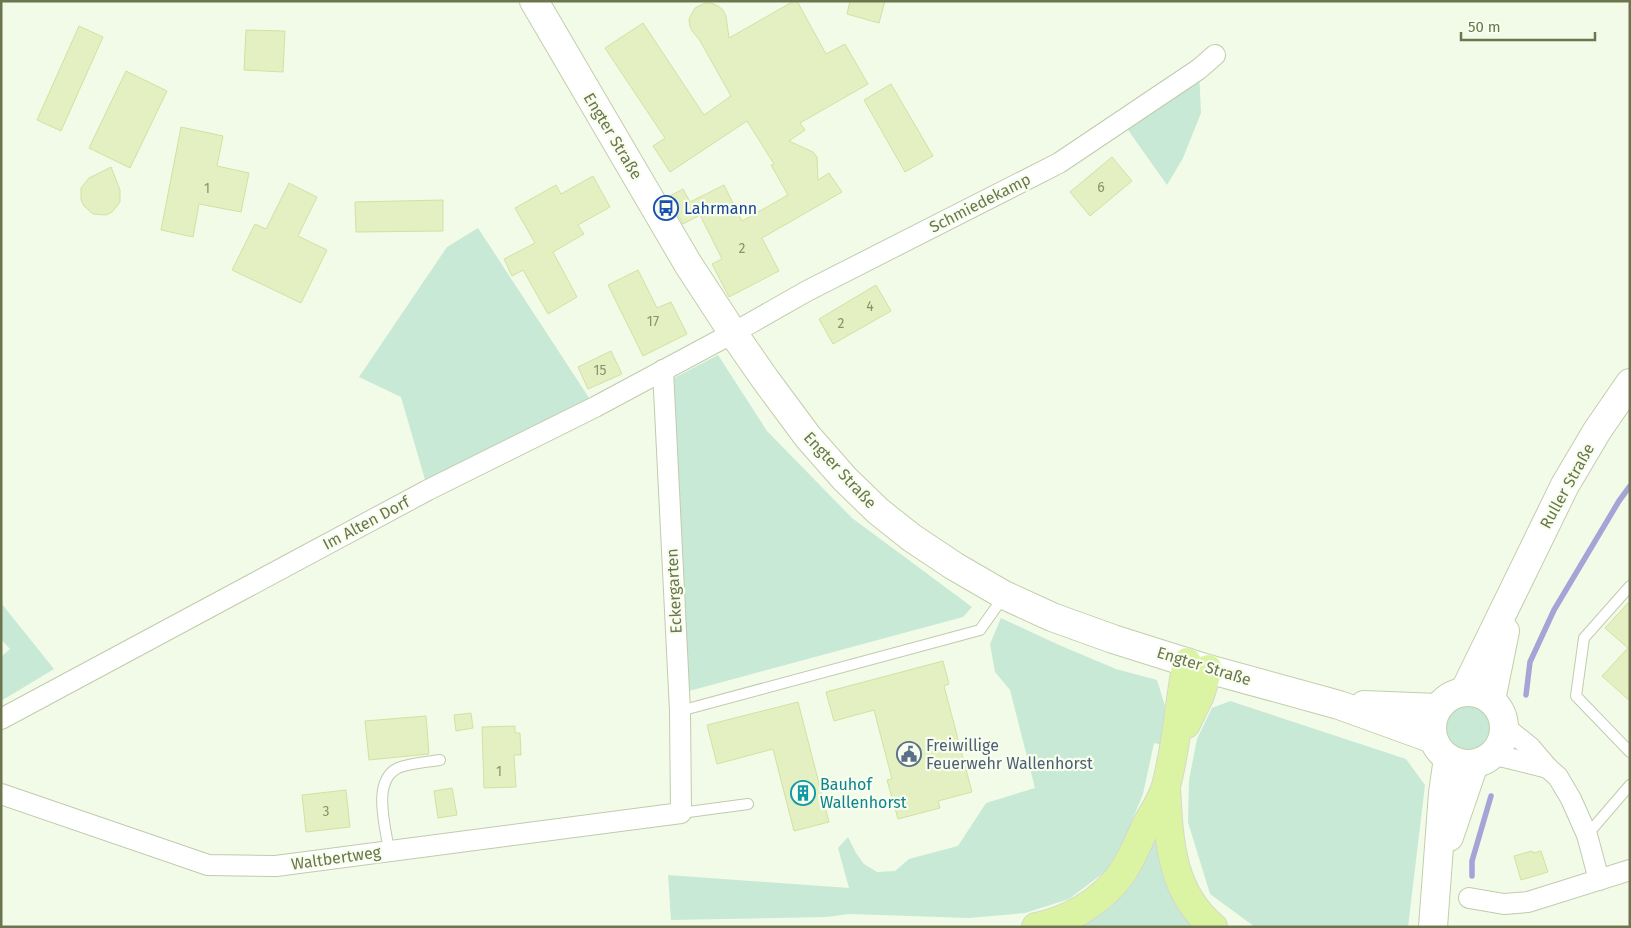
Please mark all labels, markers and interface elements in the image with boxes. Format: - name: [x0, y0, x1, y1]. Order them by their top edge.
- scale bar: [1461, 10, 1595, 42]
- text: 50 m: [1468, 18, 1501, 36]
- street label: Engter Straße: [580, 89, 646, 183]
- street label: Schmiedekamp: [926, 169, 1034, 237]
- house number: 6: [1097, 179, 1105, 196]
- house number: 1: [204, 180, 210, 197]
- bus stop icon: Lahrmann: [653, 195, 679, 221]
- place label: Lahrmann: [684, 199, 757, 218]
- house number: 2: [739, 240, 746, 257]
- house number: 4: [866, 298, 874, 315]
- house number: 17: [647, 313, 659, 330]
- house number: 2: [838, 315, 845, 332]
- house number: 15: [593, 362, 607, 379]
- street label: Engter Straße: [800, 428, 880, 512]
- street label: Ruller Straße: [1536, 440, 1598, 532]
- street label: Im Alten Dorf: [319, 491, 414, 554]
- street label: Eckergarten: [662, 548, 686, 634]
- street label: Engter Straße: [1154, 643, 1254, 689]
- place label: Freiwillige Feuerwehr Wallenhorst: [926, 736, 1093, 773]
- public building icon: Freiwillige Feuerwehr Wallenhorst: [896, 741, 922, 767]
- house number: 1: [496, 763, 502, 780]
- place label: Bauhof Wallenhorst: [820, 775, 907, 812]
- building icon: Bauhof Wallenhorst: [790, 780, 816, 806]
- house number: 3: [323, 803, 330, 820]
- street label: Waltbertweg: [290, 842, 383, 874]

